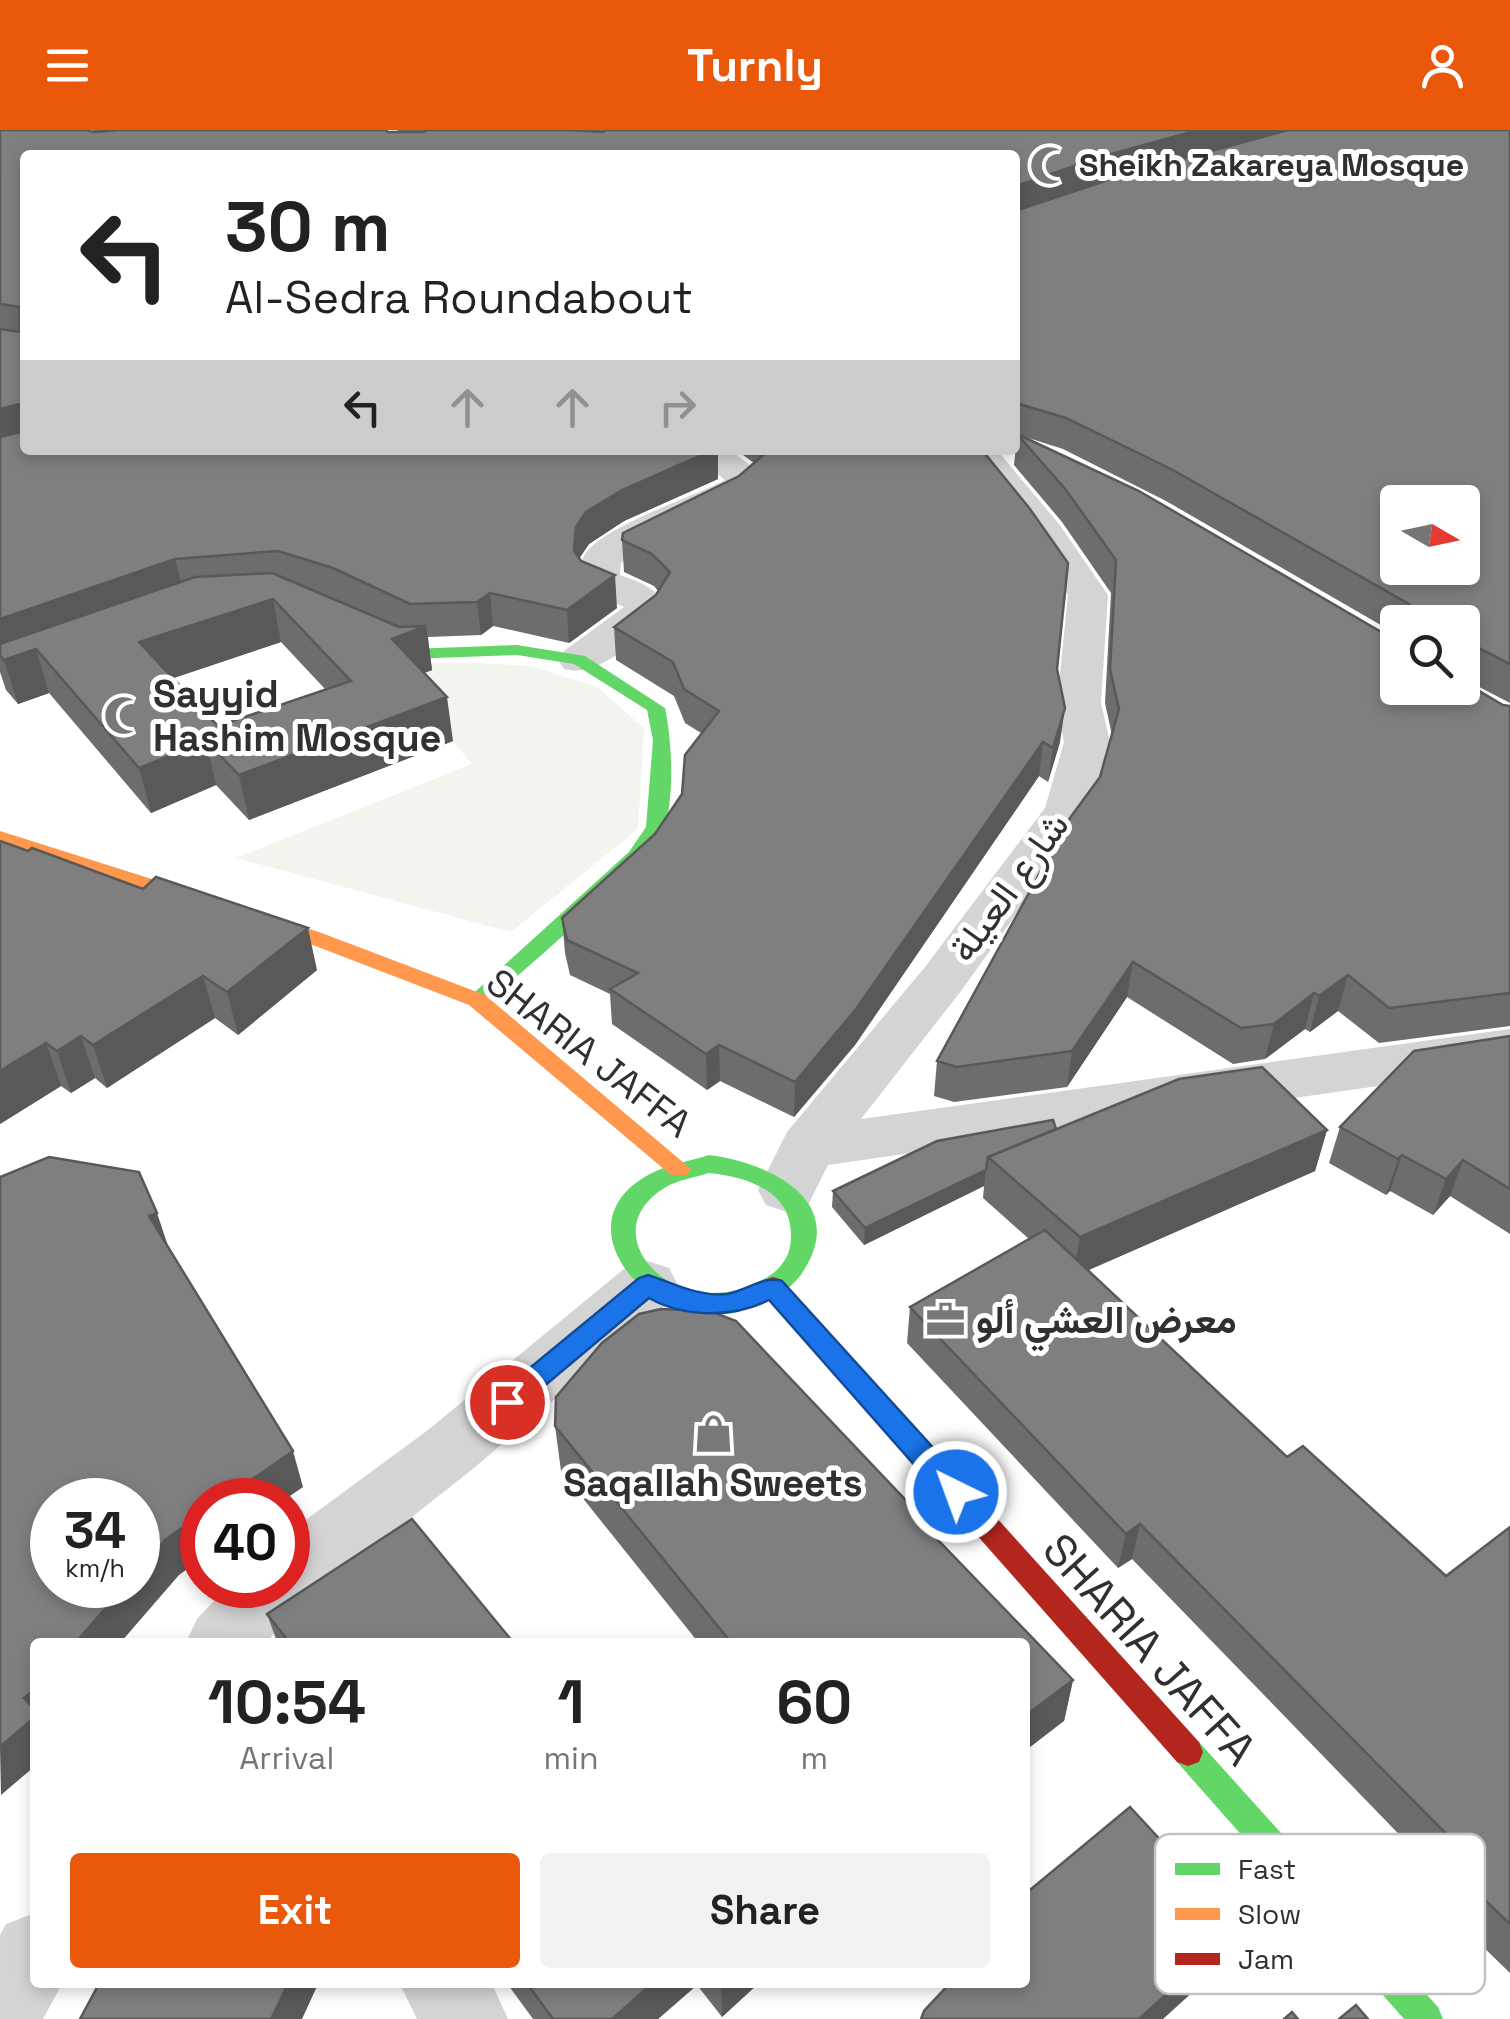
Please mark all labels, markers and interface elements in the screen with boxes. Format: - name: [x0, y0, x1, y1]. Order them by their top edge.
- text: Turnly: [687, 37, 823, 94]
- icon: menu: [40, 38, 95, 93]
- icon: person: [1415, 38, 1470, 93]
- mosque icon: Sheikh Zakareya Mosque: [1028, 144, 1070, 186]
- place label: Sheikh Zakareya Mosque: [1079, 145, 1464, 185]
- text: 30 m: [225, 182, 390, 271]
- icon: left: [60, 190, 190, 320]
- text: Al-Sedra Roundabout: [225, 269, 693, 326]
- icon: left: [335, 380, 390, 435]
- icon: ahead: [440, 380, 495, 435]
- icon: ahead: [545, 380, 600, 435]
- icon: right: [650, 380, 705, 435]
- north arrow: [1380, 485, 1480, 585]
- map controls: [1380, 485, 1480, 705]
- button: search: [1380, 605, 1480, 705]
- place label: Sayyid Hashim Mosque: [153, 670, 442, 762]
- mosque icon: Sayyid Hashim Mosque: [102, 695, 144, 737]
- street label: شارع العيلة: [939, 803, 1081, 972]
- street label: SHARIA JAFFA: [477, 958, 701, 1148]
- place label: معرض العشي ألو: [976, 1296, 1237, 1352]
- office icon: معرض العشي ألو: [925, 1299, 967, 1341]
- pin: [465, 1360, 550, 1445]
- icon: arrive: [480, 1375, 535, 1430]
- shop icon: Saqallah Sweets: [692, 1413, 734, 1455]
- position arrow: [904, 1440, 1008, 1544]
- place label: Saqallah Sweets: [563, 1459, 863, 1507]
- speed limit sign: 40: [180, 1478, 310, 1608]
- text: 34: [64, 1499, 126, 1563]
- street label: SHARIA JAFFA: [1030, 1521, 1269, 1777]
- text: km/h: [65, 1552, 125, 1584]
- text: 10:54: [208, 1664, 366, 1741]
- text: 1: [557, 1664, 585, 1741]
- text: 60: [776, 1664, 852, 1741]
- text: Arrival: [239, 1738, 334, 1778]
- text: min: [544, 1738, 599, 1778]
- text: m: [801, 1738, 828, 1778]
- legend: [1155, 1834, 1485, 1994]
- text: Fast: [1238, 1851, 1296, 1887]
- button: Exit: [70, 1853, 520, 1968]
- button: Share: [540, 1853, 990, 1968]
- text: Slow: [1238, 1896, 1301, 1932]
- text: Jam: [1238, 1941, 1294, 1977]

